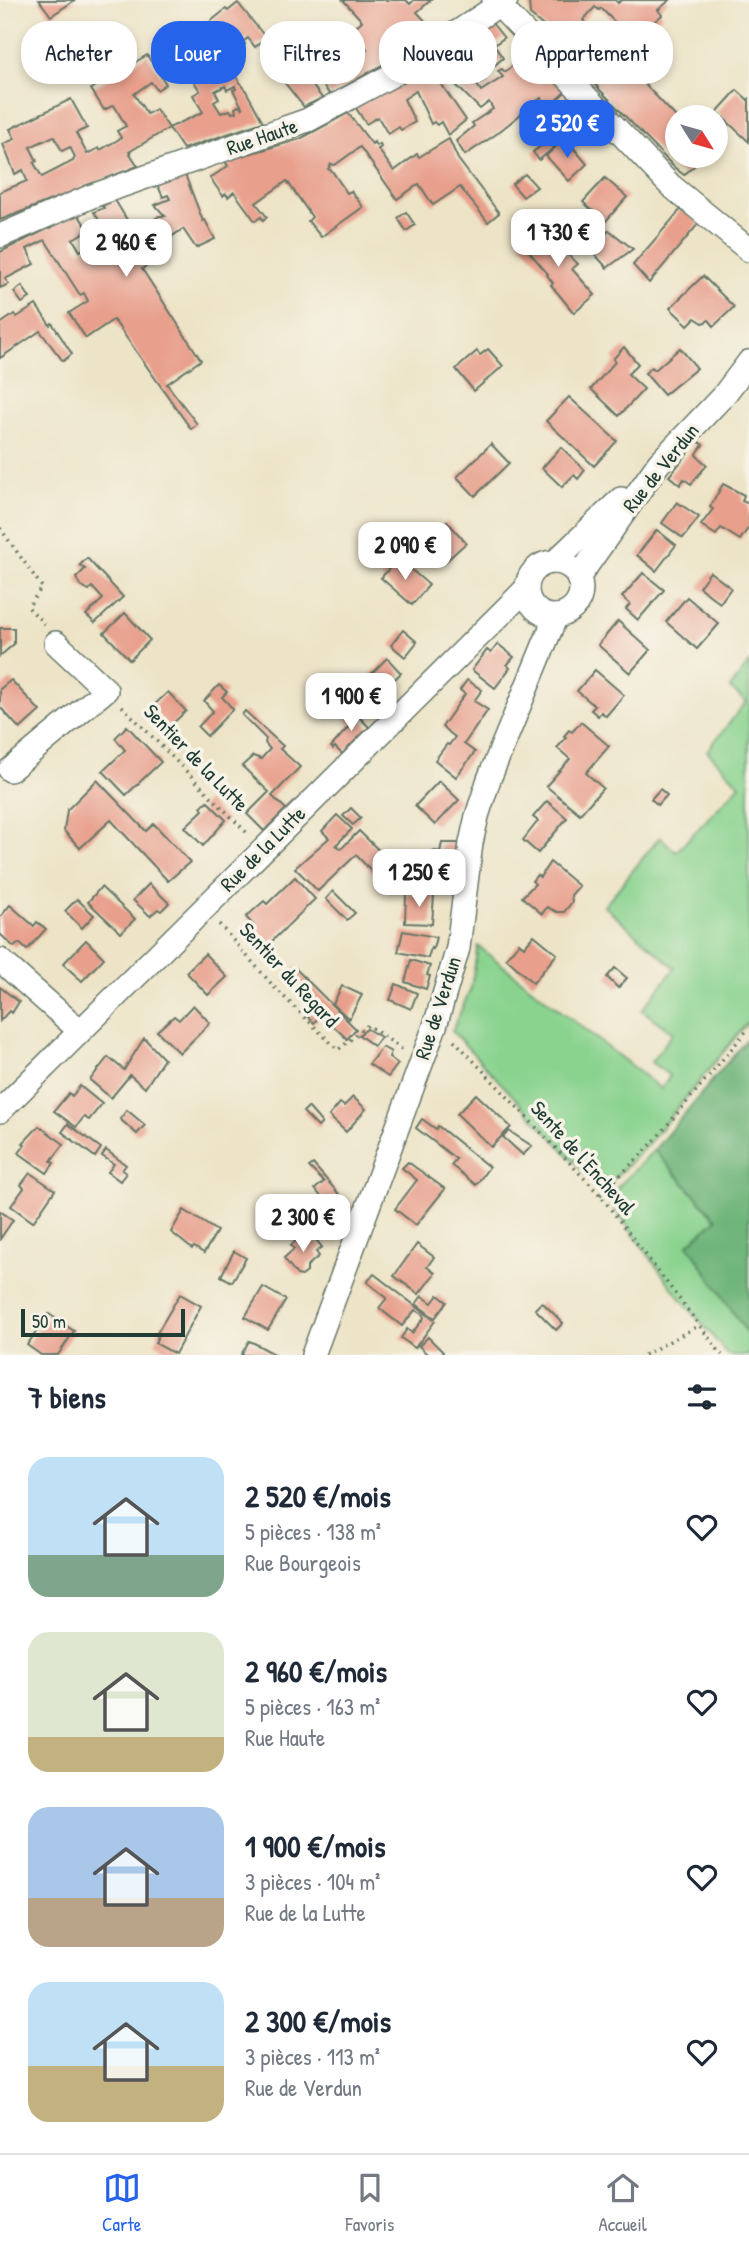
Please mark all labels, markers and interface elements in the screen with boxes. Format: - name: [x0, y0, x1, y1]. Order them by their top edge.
- chip: Acheter: [21, 21, 137, 84]
- chip: Louer: [151, 21, 246, 84]
- chip: Filtres: [260, 21, 365, 84]
- chip: Nouveau: [379, 21, 497, 84]
- chip: Appartement: [511, 21, 673, 84]
- pin: 2 520 €: [502, 100, 632, 160]
- north arrow: [665, 105, 728, 168]
- map controls: [665, 105, 728, 168]
- text: 2 520 €: [535, 107, 599, 138]
- street label: Rue Haute: [223, 111, 301, 162]
- pin: 1 730 €: [493, 210, 623, 269]
- text: 1 730 €: [527, 216, 589, 247]
- pin: 2 960 €: [61, 219, 191, 279]
- text: 2 960 €: [96, 226, 156, 257]
- street label: Rue de Verdun: [616, 417, 705, 518]
- pin: 2 090 €: [340, 522, 470, 582]
- text: 2 090 €: [374, 529, 436, 560]
- pin: 1 900 €: [286, 674, 416, 733]
- text: 1 900 €: [321, 680, 381, 711]
- street label: Sentier de la Lutte: [137, 697, 255, 818]
- street label: Rue de la Lutte: [213, 799, 312, 898]
- pin: 1 250 €: [354, 850, 484, 909]
- text: 1 250 €: [389, 856, 449, 887]
- street label: Sentier du Regard: [233, 916, 346, 1033]
- street label: Rue de Verdun: [407, 953, 468, 1063]
- street label: Sente de l'Encheval: [524, 1094, 643, 1221]
- pin: 2 300 €: [238, 1194, 368, 1254]
- text: 2 300 €: [271, 1201, 335, 1232]
- scale bar: [21, 1306, 186, 1338]
- text: 50 m: [32, 1308, 66, 1334]
- text: 7 biens: [28, 1377, 106, 1417]
- icon: filters: [683, 1378, 721, 1416]
- text: 2 520 €/mois: [245, 1476, 391, 1516]
- icon: home: [84, 1485, 168, 1569]
- icon: heart: [683, 1508, 721, 1546]
- text: 5 pièces · 138 m²: [245, 1516, 381, 1547]
- text: Rue Bourgeois: [245, 1547, 361, 1578]
- text: 2 960 €/mois: [245, 1651, 387, 1691]
- icon: home: [84, 1660, 168, 1744]
- icon: heart: [683, 1683, 721, 1721]
- text: 5 pièces · 163 m²: [245, 1691, 380, 1722]
- text: Rue Haute: [245, 1722, 325, 1753]
- text: 1 900 €/mois: [245, 1826, 385, 1866]
- icon: home: [84, 1835, 168, 1919]
- icon: heart: [683, 1858, 721, 1896]
- text: 3 pièces · 104 m²: [245, 1866, 380, 1897]
- text: Rue de la Lutte: [245, 1897, 366, 1928]
- text: 2 300 €/mois: [245, 2001, 391, 2041]
- icon: home: [84, 2010, 168, 2094]
- icon: heart: [683, 2033, 721, 2071]
- text: 3 pièces · 113 m²: [245, 2041, 380, 2072]
- text: Rue de Verdun: [245, 2072, 362, 2103]
- tab: Carte: [102, 2169, 141, 2237]
- tab: Favoris: [346, 2169, 394, 2237]
- tab: Accueil: [598, 2169, 647, 2237]

